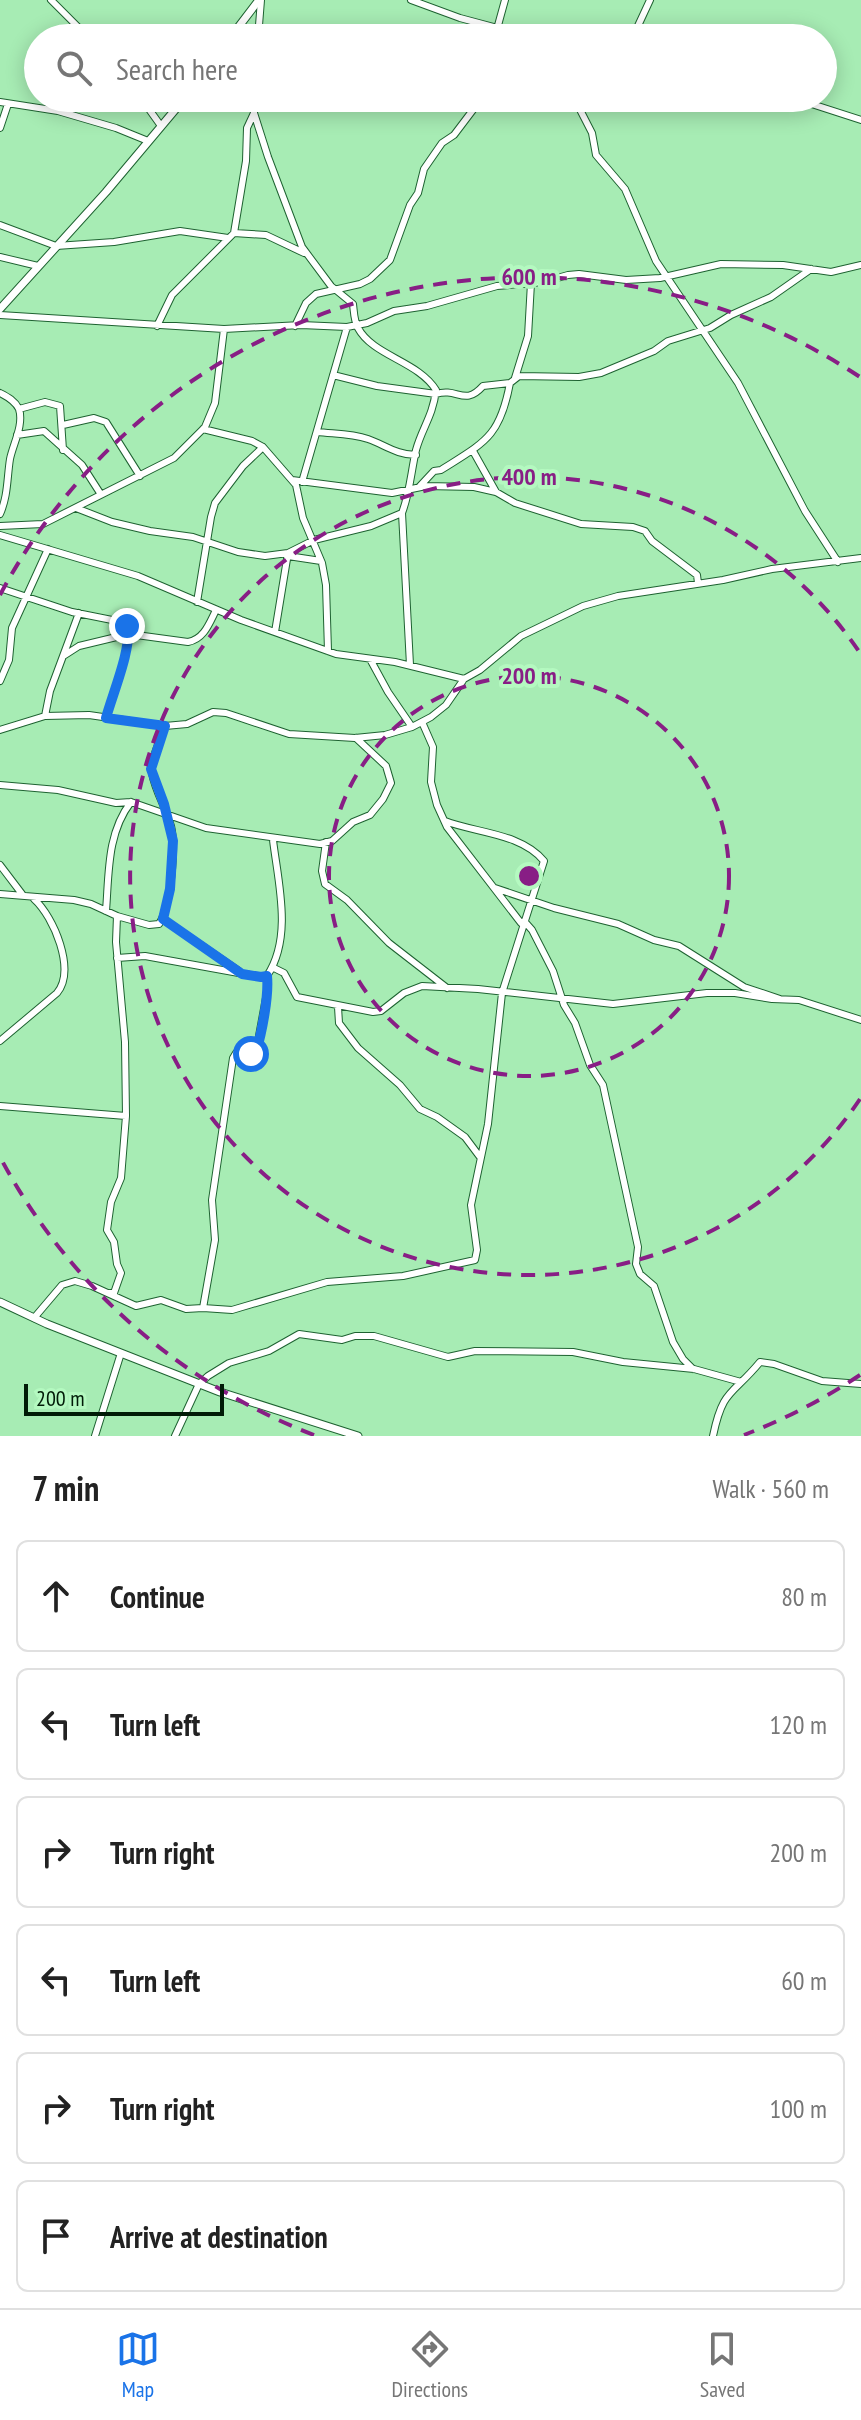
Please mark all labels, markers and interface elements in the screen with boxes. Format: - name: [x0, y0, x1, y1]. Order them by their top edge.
- search box: [24, 24, 837, 112]
- icon: search: [52, 46, 96, 90]
- text: Search here: [116, 49, 238, 88]
- text: 600 m: [501, 261, 557, 292]
- text: 400 m: [501, 461, 557, 492]
- route end: [109, 608, 145, 644]
- text: 200 m: [501, 660, 557, 691]
- centre of rings: [515, 862, 543, 890]
- route start: [233, 1036, 269, 1072]
- scale bar: [24, 1380, 224, 1416]
- text: 200 m: [36, 1384, 85, 1412]
- text: 7 min: [32, 1466, 99, 1510]
- text: Walk · 560 m: [712, 1472, 829, 1505]
- icon: ahead: [34, 1574, 78, 1618]
- text: Continue: [110, 1577, 205, 1616]
- text: 80 m: [781, 1580, 827, 1613]
- icon: left: [34, 1702, 78, 1746]
- text: Turn left: [110, 1705, 200, 1744]
- text: 120 m: [769, 1708, 827, 1741]
- icon: right: [34, 1830, 78, 1874]
- text: Turn right: [110, 1833, 214, 1872]
- text: 200 m: [769, 1836, 827, 1869]
- icon: left: [34, 1958, 78, 2002]
- text: Turn left: [110, 1961, 200, 2000]
- text: 60 m: [781, 1964, 827, 1997]
- icon: right: [34, 2086, 78, 2130]
- text: Turn right: [110, 2089, 214, 2128]
- text: 100 m: [769, 2092, 827, 2125]
- icon: arrive: [34, 2214, 78, 2258]
- text: Arrive at destination: [110, 2217, 328, 2256]
- tab: Map: [116, 2327, 160, 2403]
- tab: Directions: [392, 2327, 468, 2403]
- tab: Saved: [700, 2327, 745, 2403]

